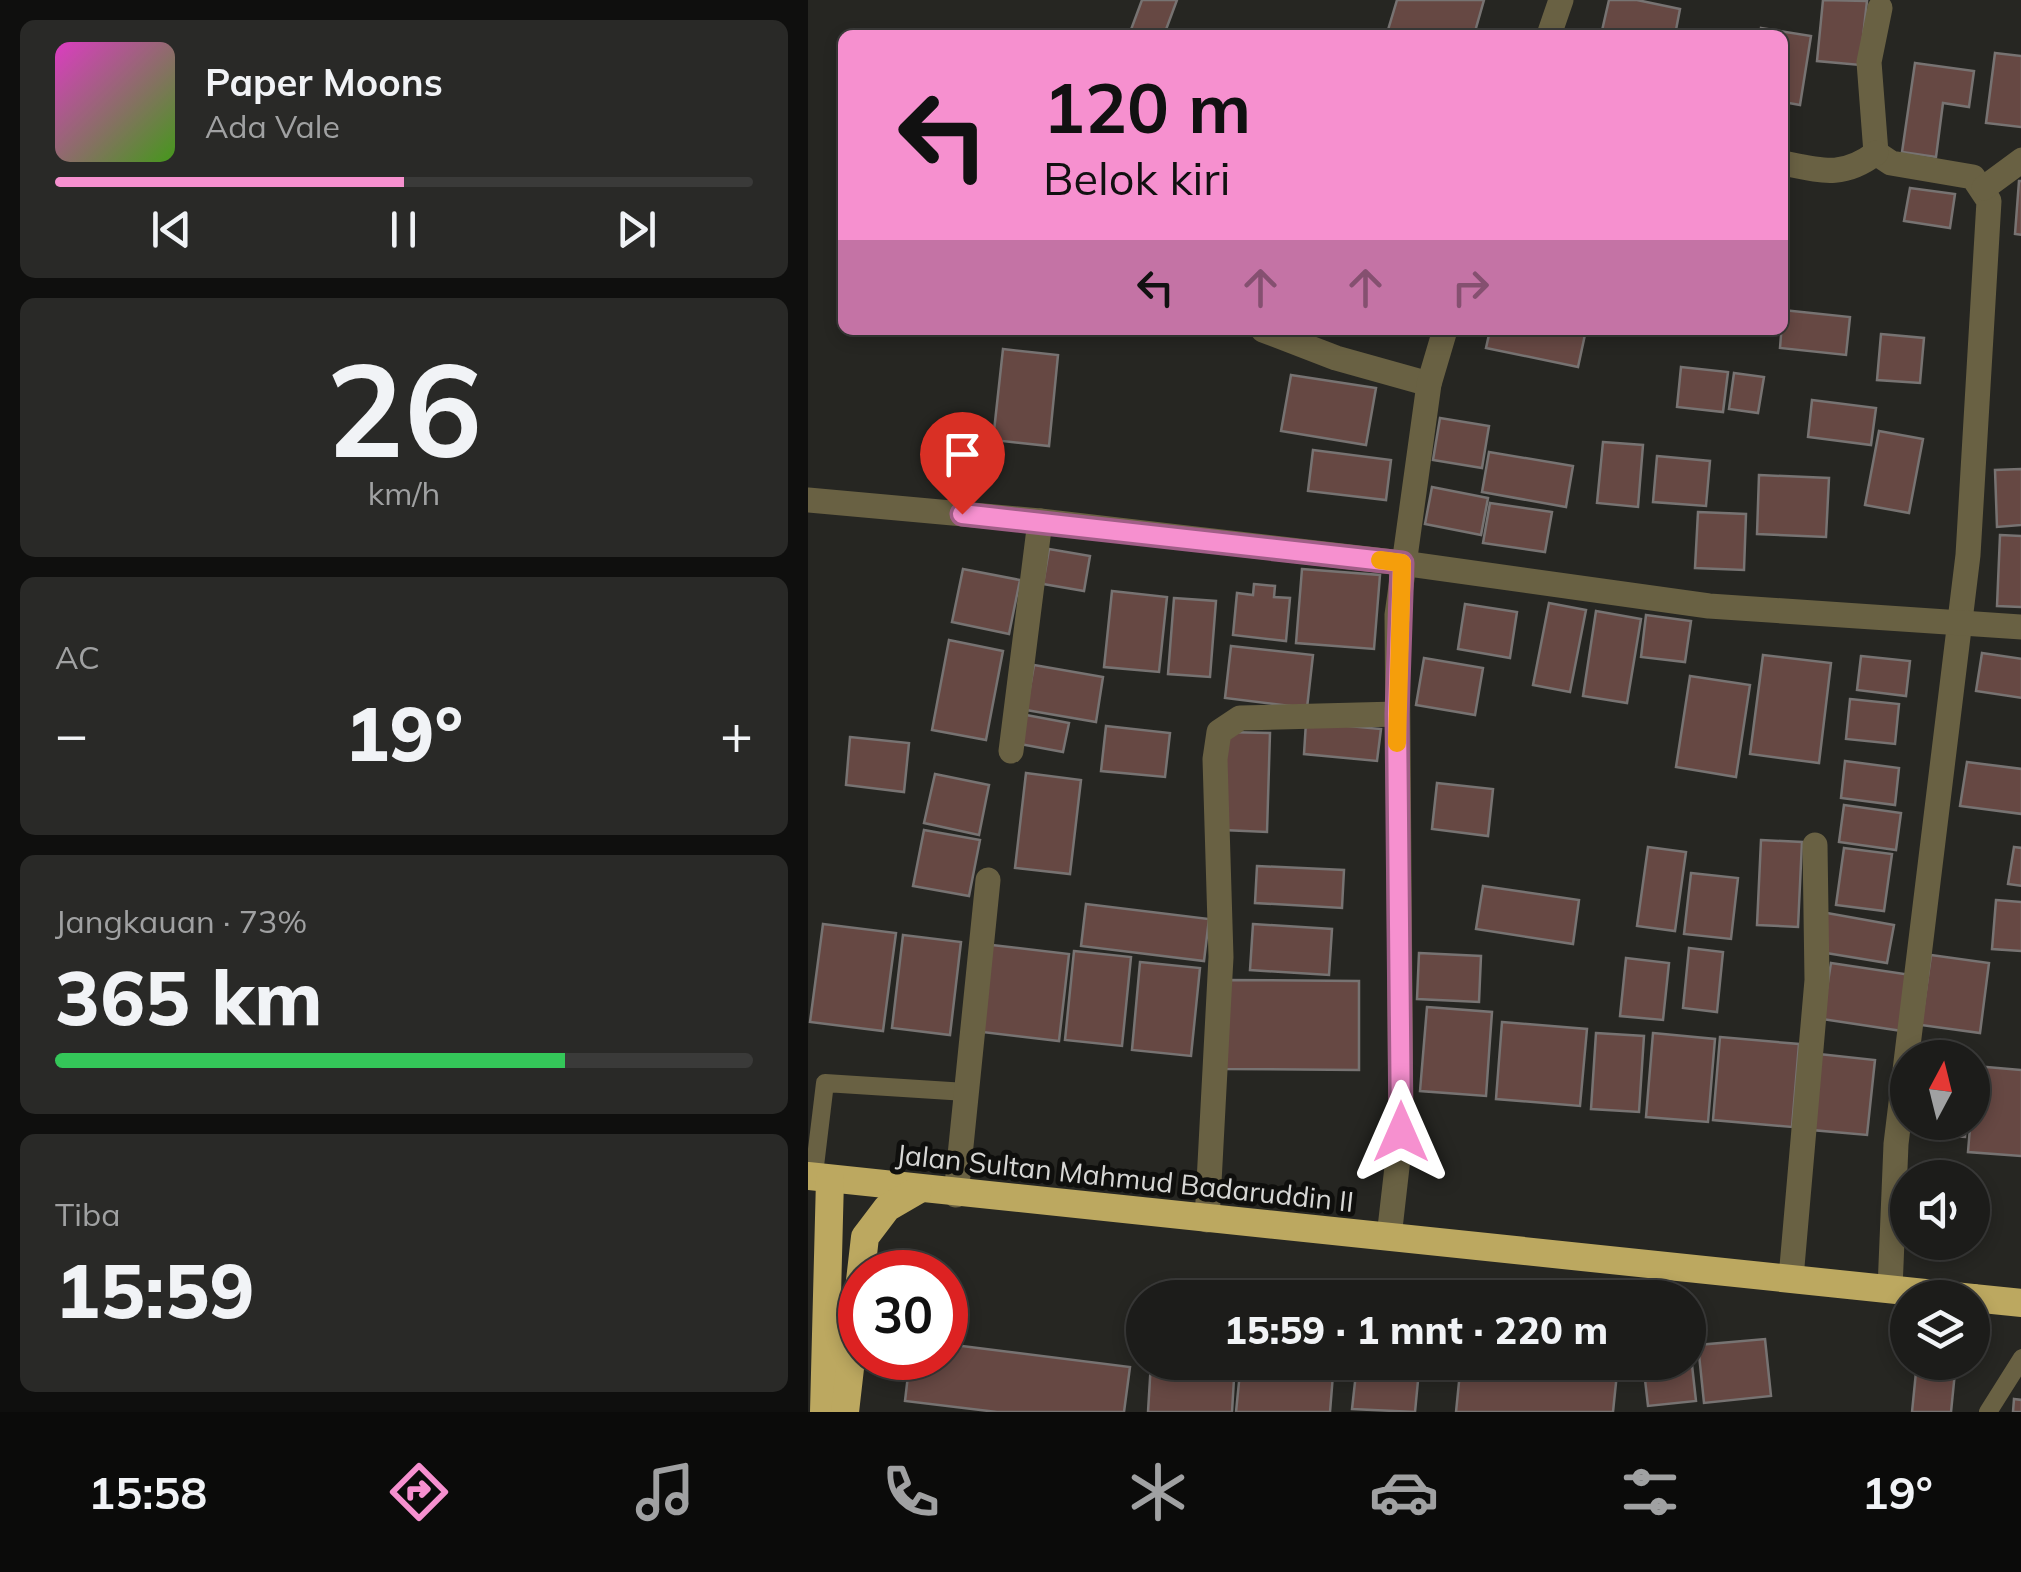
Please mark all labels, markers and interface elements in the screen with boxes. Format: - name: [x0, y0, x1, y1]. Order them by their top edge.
- text: Paper Moons: [205, 58, 443, 106]
- text: 120 m: [1043, 63, 1251, 151]
- icon: left: [878, 70, 1008, 200]
- text: Ada Vale: [205, 106, 340, 146]
- text: Belok kiri: [1043, 150, 1230, 206]
- icon: previous: [144, 202, 199, 257]
- icon: pause: [376, 202, 431, 257]
- icon: next: [609, 202, 664, 257]
- icon: left: [1128, 260, 1183, 315]
- icon: ahead: [1233, 260, 1288, 315]
- icon: ahead: [1338, 260, 1393, 315]
- icon: right: [1443, 260, 1498, 315]
- text: 26: [326, 326, 482, 490]
- pin: [920, 412, 1005, 515]
- icon: arrive: [935, 427, 990, 482]
- text: km/h: [368, 473, 440, 513]
- text: AC: [55, 637, 100, 677]
- text: 19°: [345, 686, 463, 780]
- text: −: [55, 699, 88, 768]
- text: +: [720, 699, 753, 768]
- text: Jangkauan · 73%: [55, 901, 307, 941]
- text: 365 km: [55, 950, 323, 1044]
- north arrow: [1890, 1040, 1990, 1140]
- map controls: [1890, 1040, 1990, 1380]
- position arrow: [1349, 1080, 1453, 1184]
- street label: Jalan Sultan Mahmud Badaruddin II: [894, 1136, 1356, 1219]
- button: sound: [1890, 1160, 1990, 1260]
- text: Tiba: [55, 1194, 120, 1234]
- text: 15:59: [55, 1243, 255, 1337]
- speed limit sign: 30: [838, 1250, 968, 1380]
- button: layers: [1890, 1280, 1990, 1380]
- text: 15:59 · 1 mnt · 220 m: [1224, 1306, 1608, 1354]
- icon: directions: [384, 1457, 454, 1527]
- icon: music: [630, 1457, 700, 1527]
- icon: phone: [876, 1457, 946, 1527]
- icon: climate: [1123, 1457, 1193, 1527]
- icon: car: [1369, 1457, 1439, 1527]
- icon: filters: [1615, 1457, 1685, 1527]
- text: 15:58: [88, 1464, 207, 1520]
- text: 19°: [1862, 1464, 1933, 1520]

